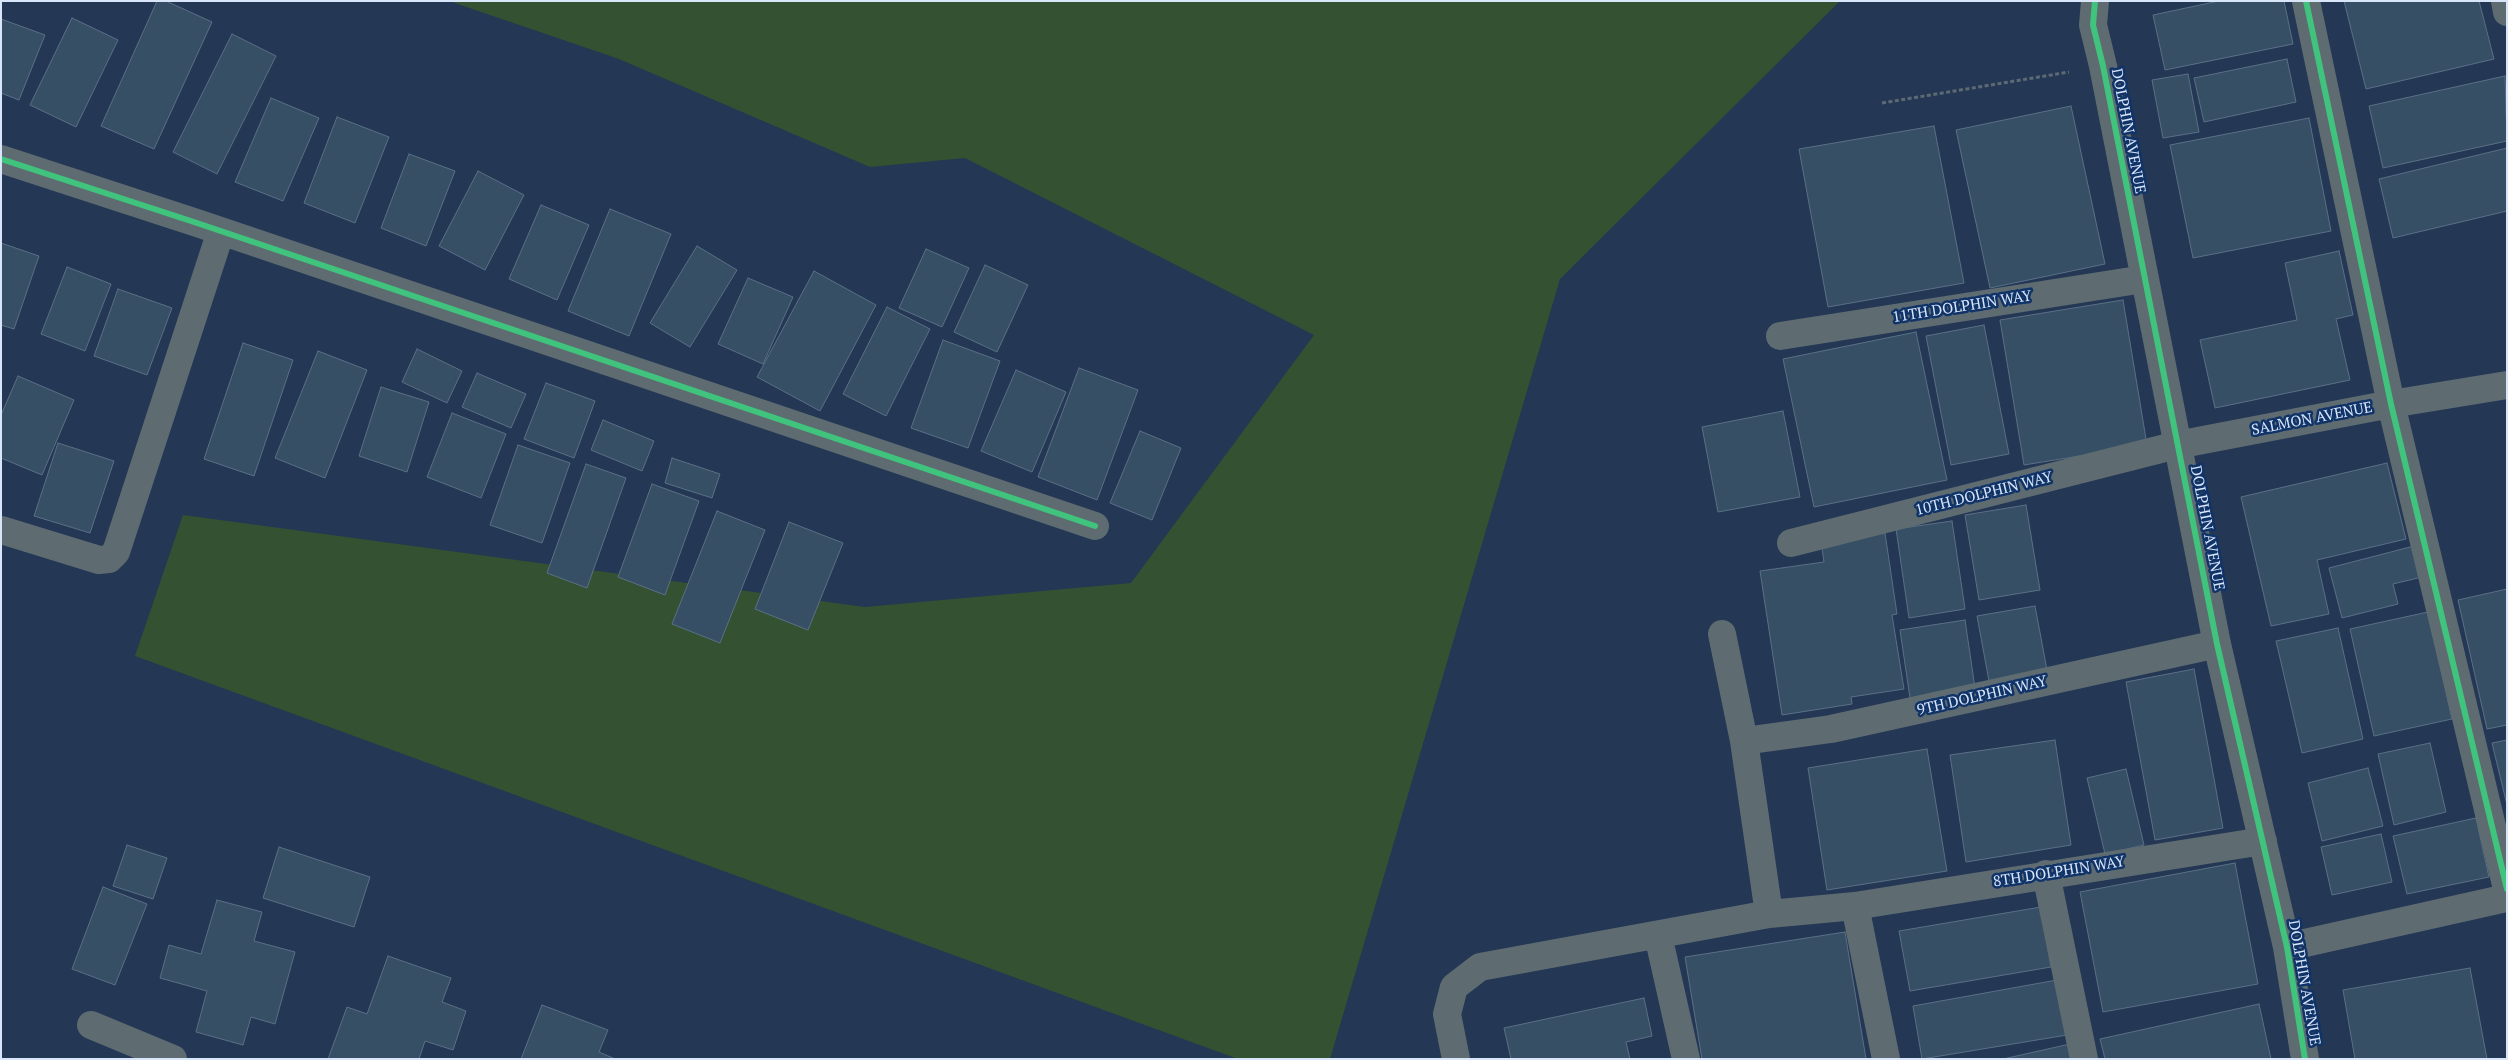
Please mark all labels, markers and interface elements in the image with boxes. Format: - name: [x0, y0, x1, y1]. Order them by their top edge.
- street label: DOLPHIN AVENUE: [2107, 67, 2149, 195]
- street label: 11TH DOLPHIN WAY: [1891, 287, 2033, 327]
- street label: SALMON AVENUE: [2250, 398, 2374, 440]
- street label: DOLPHIN AVENUE: [2186, 464, 2228, 592]
- street label: 10TH DOLPHIN WAY: [1914, 468, 2054, 520]
- street label: 9TH DOLPHIN WAY: [1915, 672, 2049, 720]
- street label: 8TH DOLPHIN WAY: [1992, 853, 2126, 891]
- street label: DOLPHIN AVENUE: [2284, 919, 2324, 1047]

